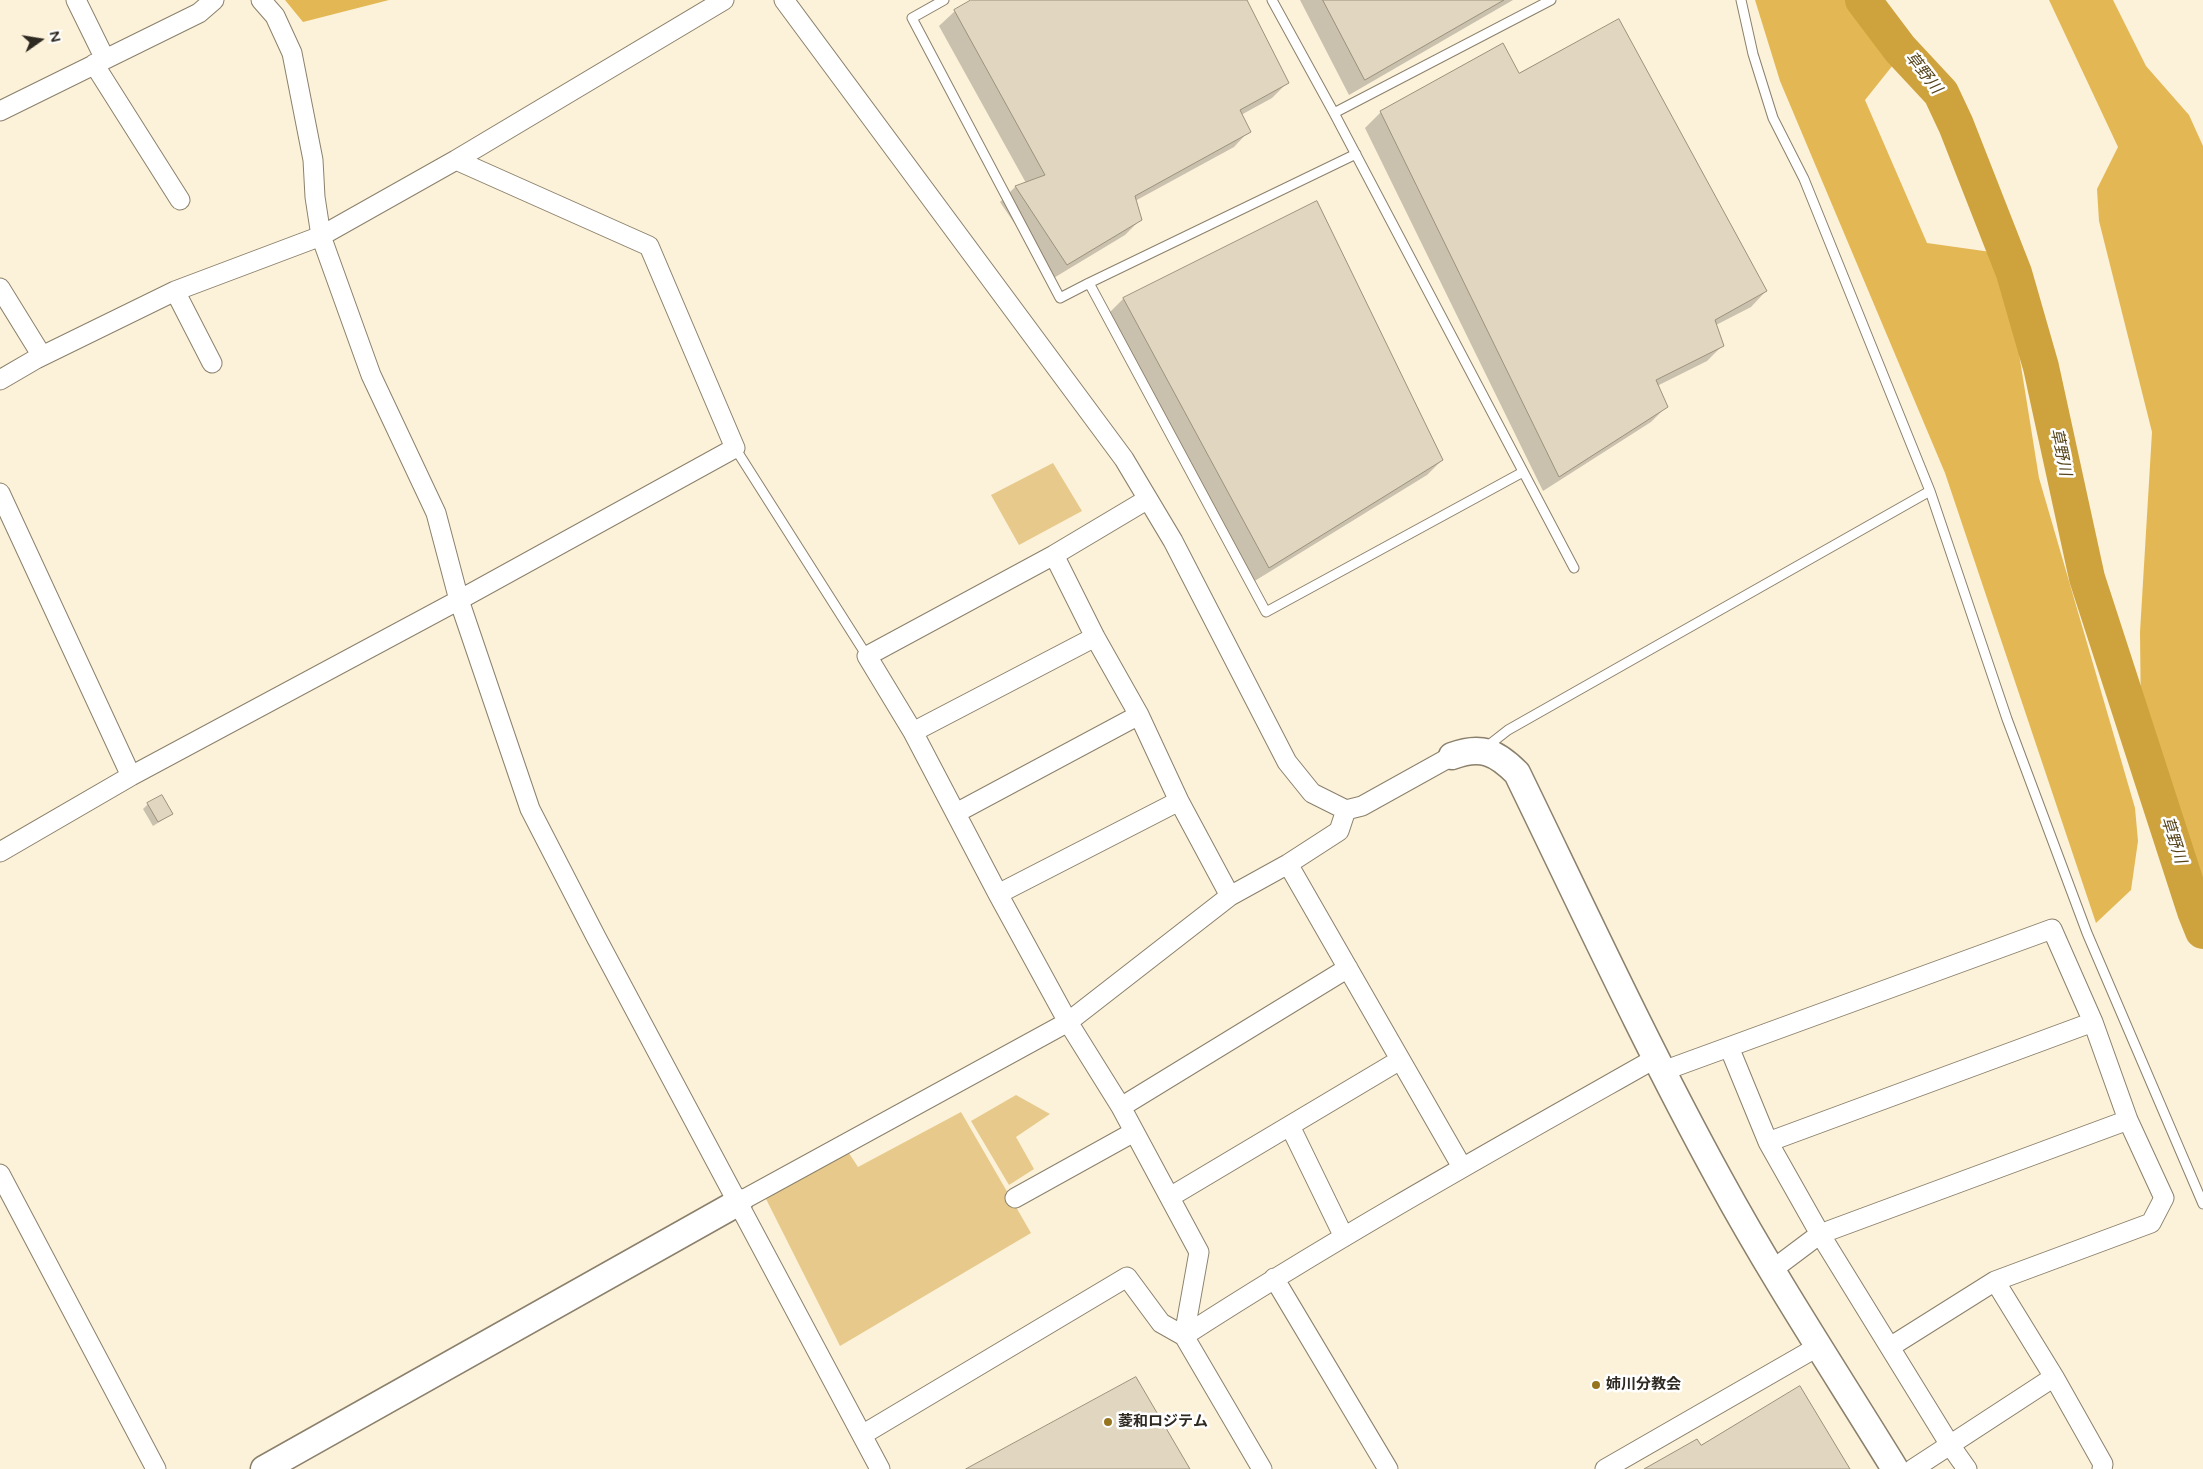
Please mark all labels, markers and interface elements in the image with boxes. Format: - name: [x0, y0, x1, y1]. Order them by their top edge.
- north arrow: [15, 15, 65, 65]
- text: N: [46, 29, 65, 44]
- water label: 草野川: [1901, 48, 1945, 98]
- water label: 草野川: [2046, 427, 2074, 477]
- water label: 草野川: [2156, 814, 2190, 866]
- place label: 姉川分教会: [1606, 1376, 1681, 1394]
- marker: 姉川分教会: [1590, 1379, 1602, 1391]
- place label: 菱和ロジテム: [1118, 1413, 1208, 1431]
- marker: 菱和ロジテム: [1102, 1416, 1114, 1428]

